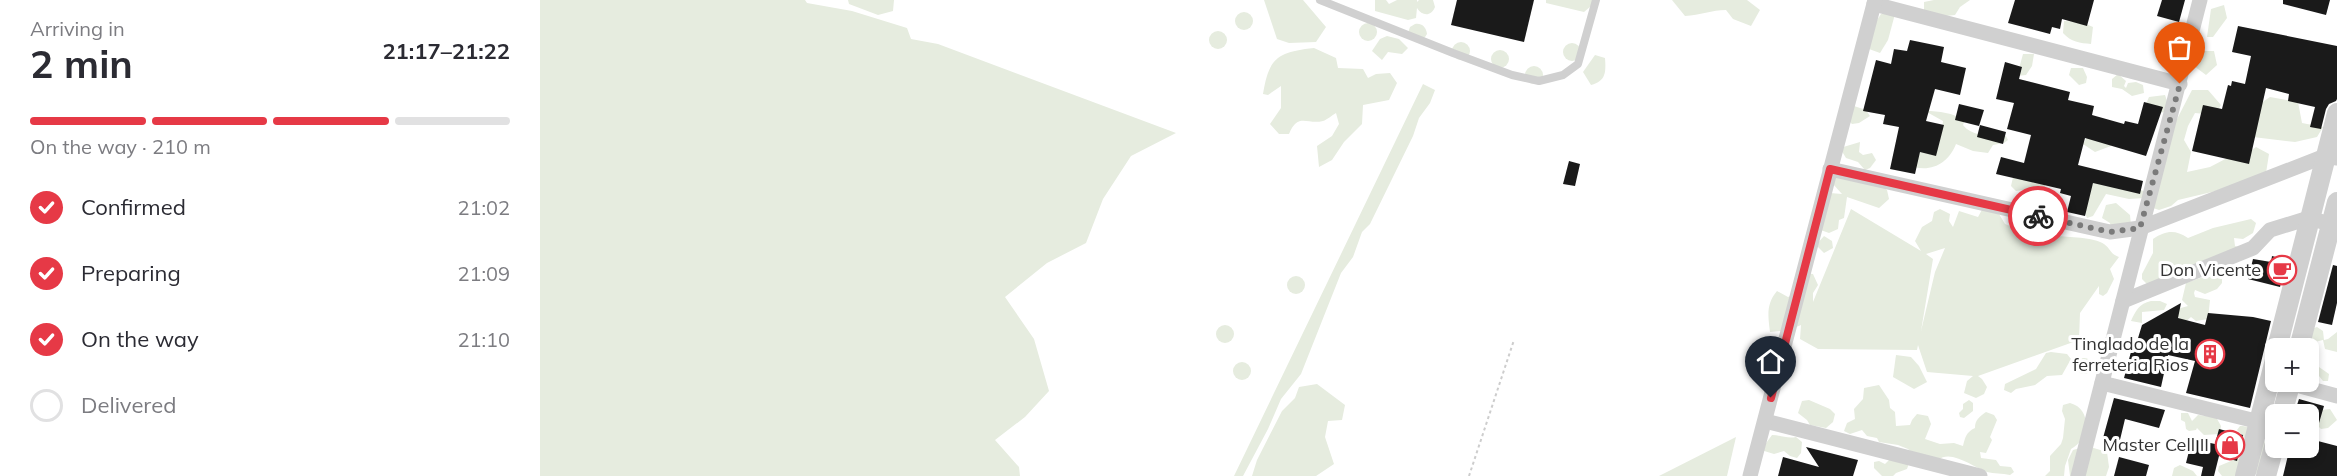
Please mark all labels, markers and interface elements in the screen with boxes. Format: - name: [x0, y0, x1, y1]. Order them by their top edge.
- text: Arriving in: [30, 16, 125, 41]
- pin: [2154, 22, 2205, 84]
- icon: bag: [2163, 31, 2196, 64]
- text: 21:17–21:22: [382, 37, 510, 65]
- text: 2 min: [30, 39, 133, 88]
- text: On the way · 210 m: [30, 134, 211, 159]
- courier: [2008, 186, 2068, 246]
- icon: check: [30, 191, 63, 224]
- text: Confirmed: [81, 193, 186, 221]
- text: 21:02: [457, 195, 510, 220]
- icon: bike: [2022, 200, 2055, 233]
- cafe icon: Don Vicente: [2266, 254, 2298, 286]
- icon: check: [30, 257, 63, 290]
- place label: Don Vicente: [2160, 258, 2261, 281]
- text: Preparing: [81, 259, 181, 287]
- text: 21:09: [457, 261, 510, 286]
- icon: check: [30, 323, 63, 356]
- text: On the way: [81, 325, 199, 353]
- text: 21:10: [457, 327, 510, 352]
- place label: Tinglado de la ferreteria Rios: [2071, 332, 2189, 376]
- pin: [1745, 336, 1796, 398]
- building icon: Tinglado de la ferreteria Rios: [2194, 338, 2226, 370]
- map controls: [2265, 338, 2319, 458]
- button: +: [2265, 338, 2319, 392]
- icon: home: [1754, 345, 1787, 378]
- text: Delivered: [81, 391, 176, 419]
- button: −: [2265, 404, 2319, 458]
- shop icon: Master Cell II: [2214, 429, 2246, 461]
- place label: Master Cell II: [2103, 433, 2209, 456]

